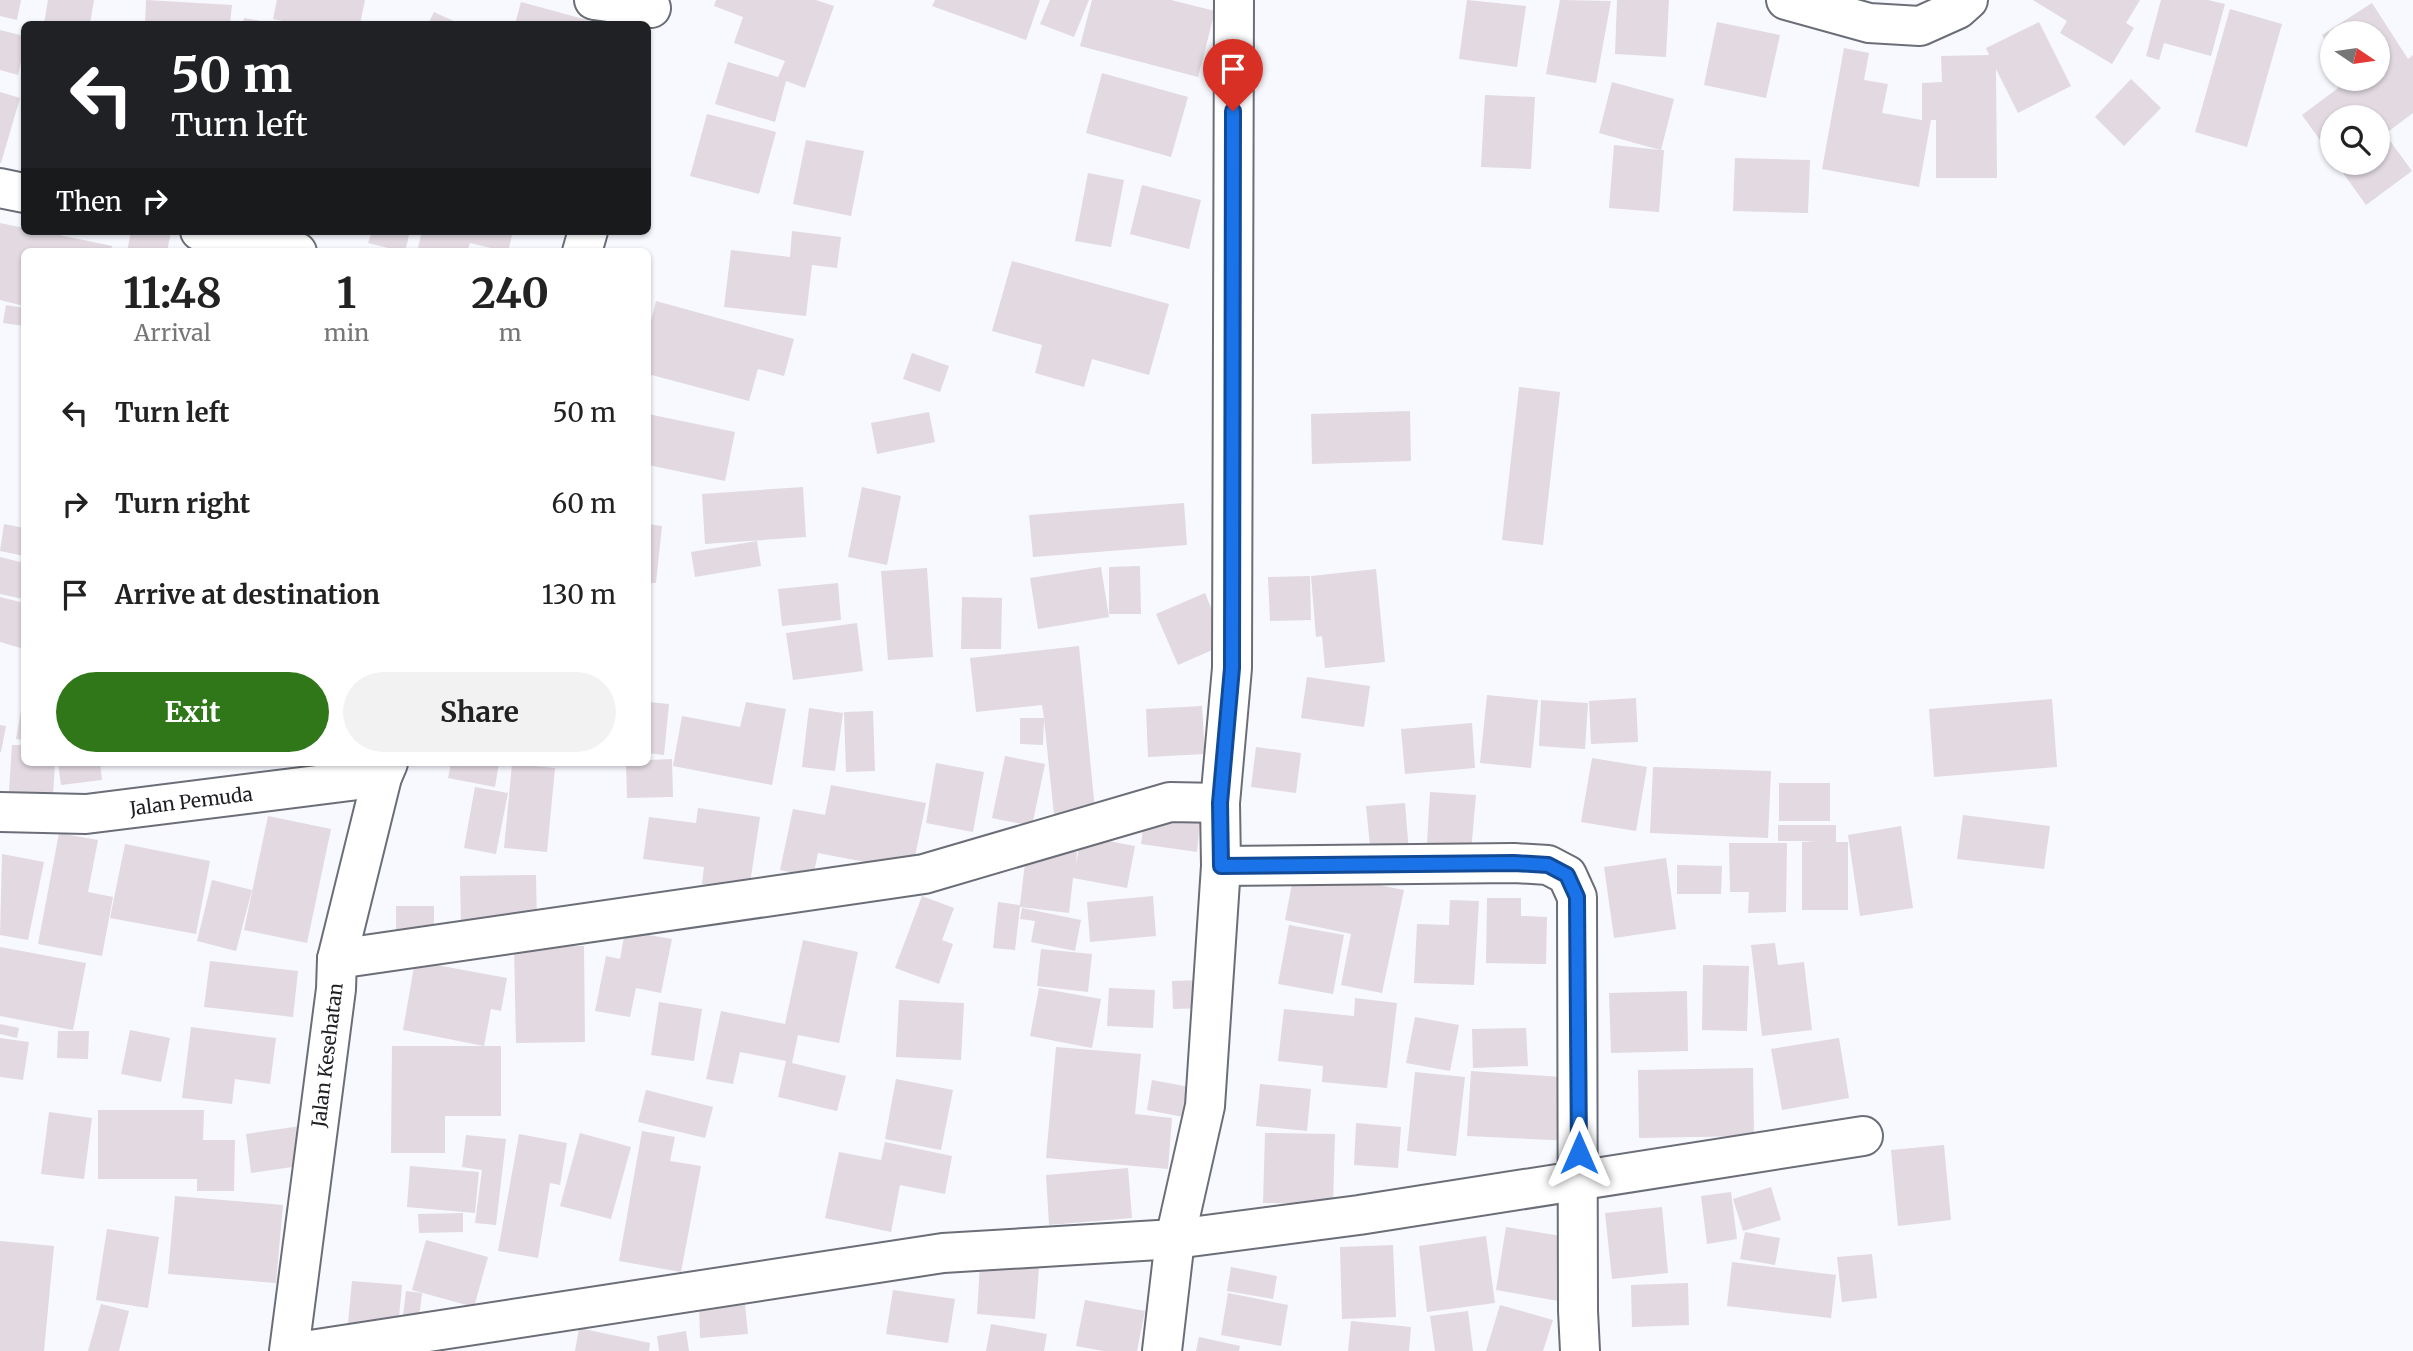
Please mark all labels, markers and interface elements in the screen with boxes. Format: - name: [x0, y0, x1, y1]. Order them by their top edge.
- north arrow: [2320, 21, 2390, 91]
- map controls: [2320, 21, 2390, 175]
- pin: [1203, 39, 1263, 111]
- text: 50 m: [171, 44, 292, 105]
- icon: left: [56, 49, 147, 140]
- icon: arrive: [1214, 50, 1252, 88]
- text: Turn left: [171, 105, 308, 145]
- button: search: [2320, 105, 2390, 175]
- icon: right: [136, 182, 174, 220]
- text: Then: [56, 185, 122, 218]
- text: 11:48: [123, 267, 222, 319]
- text: 1: [337, 267, 356, 319]
- text: 240: [471, 267, 549, 319]
- text: Arrival: [134, 318, 211, 347]
- text: min: [324, 318, 369, 347]
- text: m: [499, 318, 522, 347]
- icon: left: [56, 394, 94, 432]
- text: Turn left: [115, 396, 229, 429]
- text: 50 m: [552, 396, 616, 429]
- icon: right: [56, 485, 94, 523]
- text: Turn right: [115, 487, 250, 520]
- text: 60 m: [552, 487, 616, 520]
- icon: arrive: [56, 576, 94, 614]
- text: Arrive at destination: [115, 578, 380, 611]
- text: 130 m: [542, 578, 616, 611]
- button: Exit: [56, 672, 329, 752]
- button: Share: [343, 672, 616, 752]
- street label: Jalan Pemuda: [127, 782, 254, 821]
- street label: Jalan Kesehatan: [306, 981, 348, 1130]
- position arrow: [1542, 1116, 1616, 1190]

